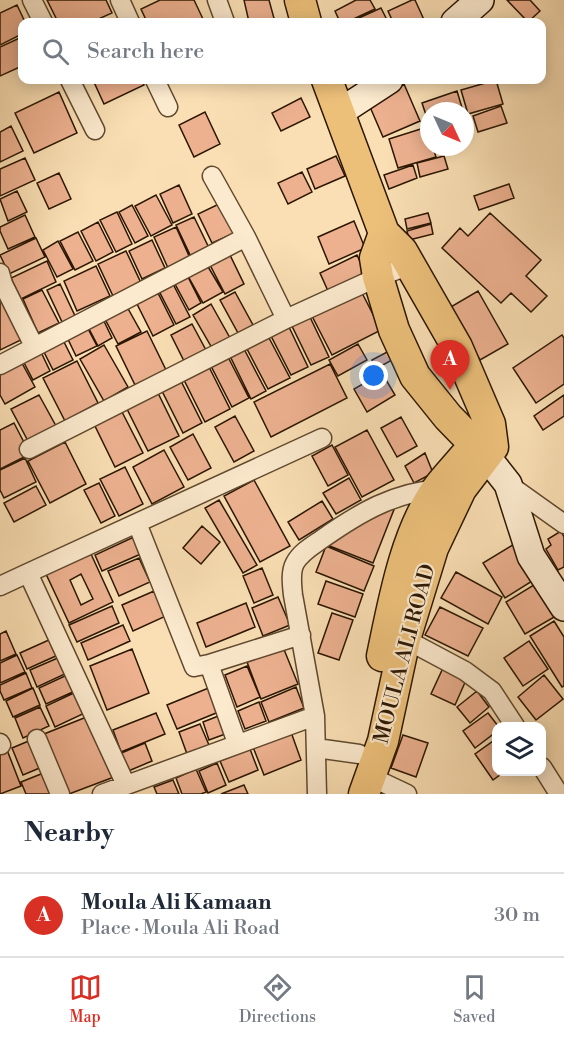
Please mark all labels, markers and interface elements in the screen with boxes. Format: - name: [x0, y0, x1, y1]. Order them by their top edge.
- search box: [18, 18, 546, 84]
- icon: search: [39, 35, 72, 68]
- text: Search here: [87, 38, 204, 65]
- north arrow: [420, 102, 474, 156]
- pin: A: [430, 340, 470, 390]
- your location: [359, 361, 388, 390]
- street label: MOULA ALI ROAD: [369, 561, 441, 747]
- map controls: [492, 722, 546, 776]
- button: layers: [492, 722, 546, 776]
- text: Nearby: [24, 817, 114, 849]
- text: Moula Ali Kamaan: [81, 889, 272, 916]
- text: A: [36, 903, 51, 928]
- text: 30 m: [494, 903, 540, 928]
- text: Place · Moula Ali Road: [81, 916, 280, 941]
- tab: Map: [69, 971, 102, 1027]
- tab: Directions: [239, 971, 316, 1027]
- tab: Saved: [453, 971, 495, 1027]

